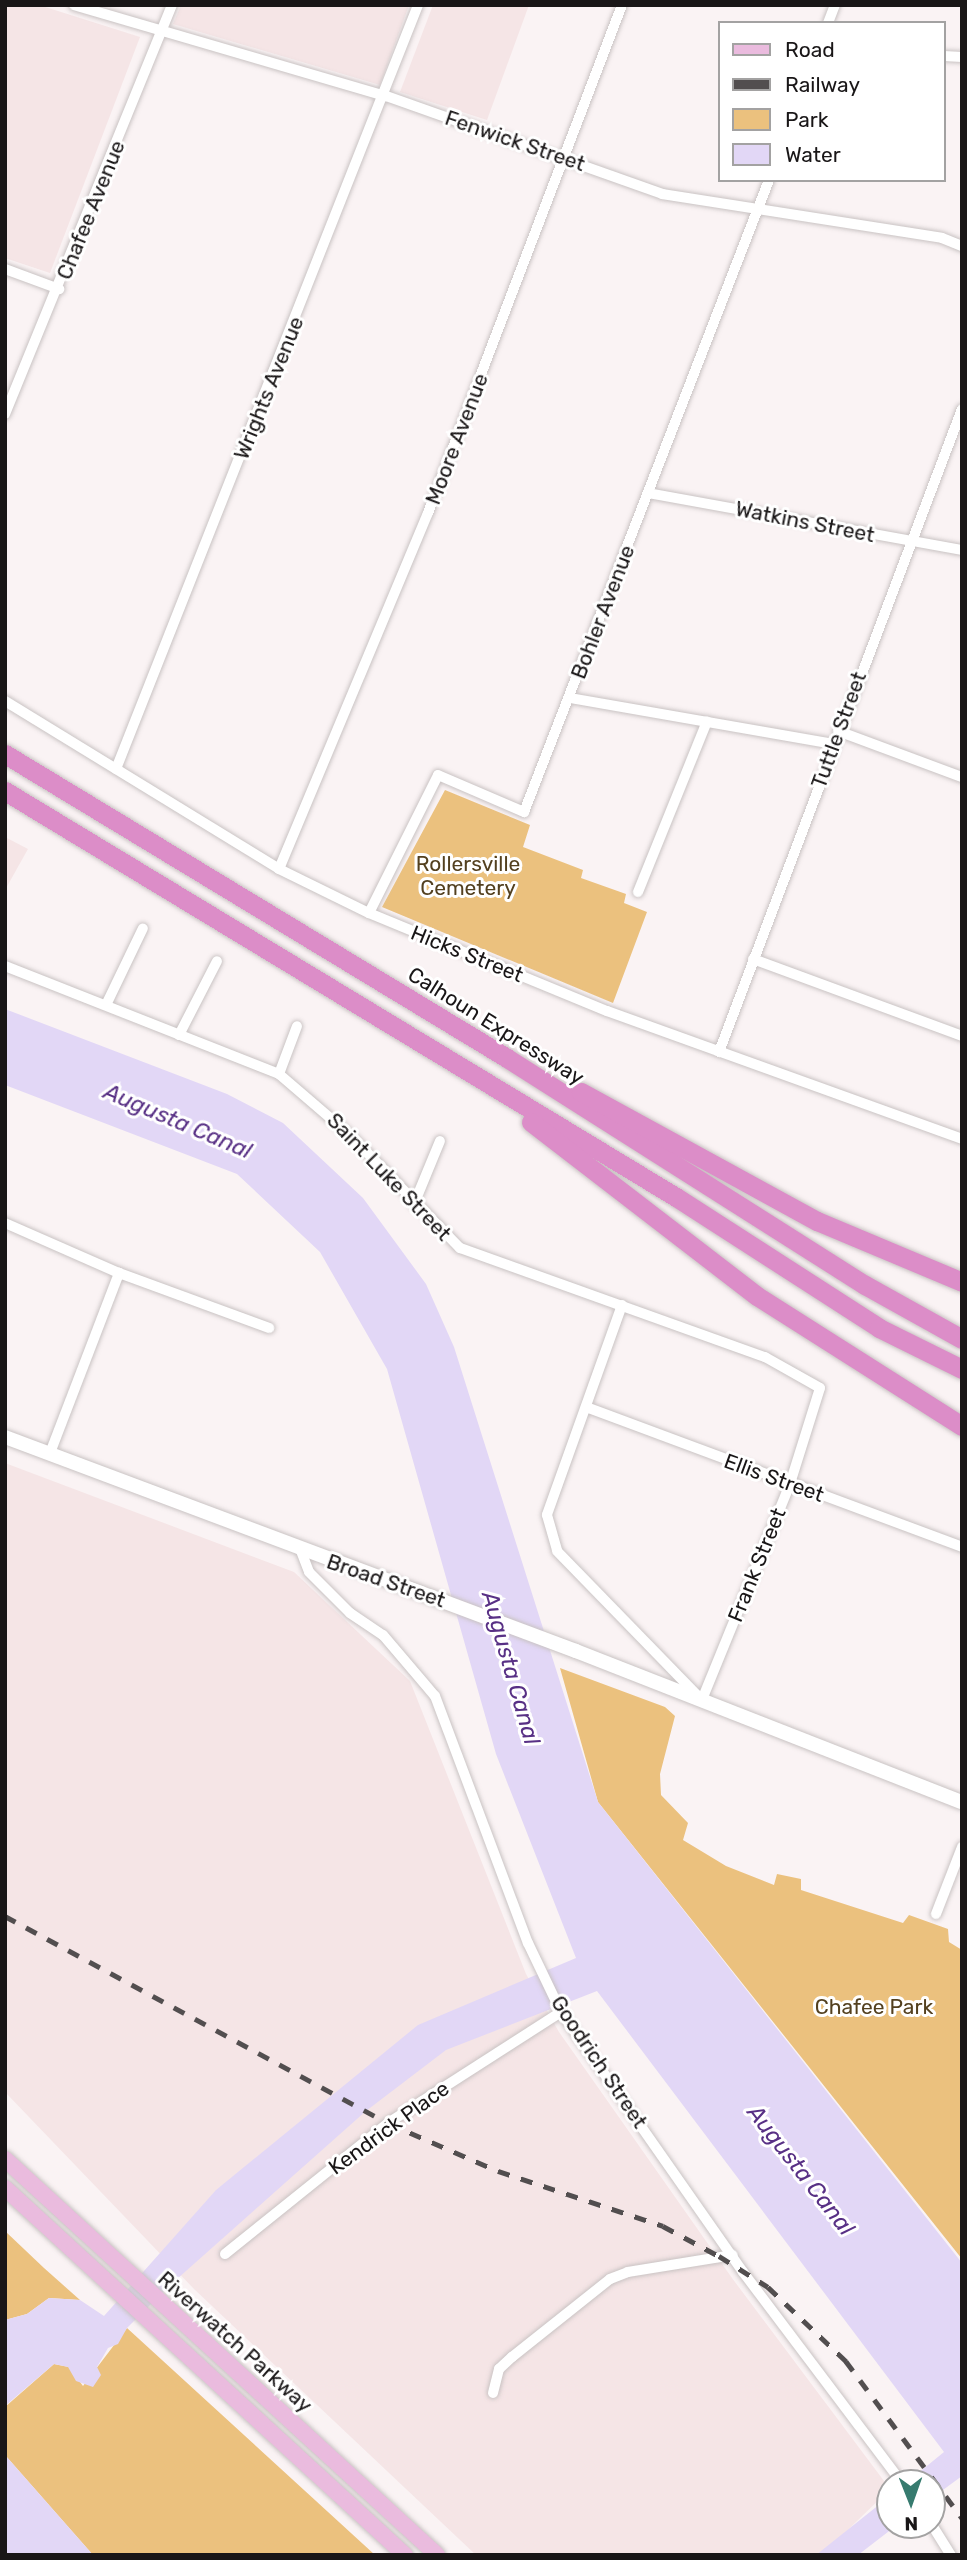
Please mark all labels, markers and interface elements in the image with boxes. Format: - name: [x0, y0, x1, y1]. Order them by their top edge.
- legend: [718, 21, 946, 182]
- text: Road: [785, 37, 835, 62]
- text: Railway: [785, 72, 860, 97]
- street label: Fenwick Street: [442, 105, 588, 177]
- text: Park: [785, 107, 829, 132]
- street label: Chafee Avenue: [52, 136, 130, 284]
- text: Water: [785, 142, 841, 167]
- street label: Wrights Avenue: [229, 313, 309, 463]
- street label: Moore Avenue: [420, 370, 494, 508]
- street label: Watkins Street: [733, 496, 877, 548]
- street label: Bohler Avenue: [566, 541, 640, 683]
- street label: Tuttle Street: [806, 668, 872, 792]
- park label: Rollersville Cemetery: [416, 851, 520, 901]
- street label: Hicks Street: [407, 920, 527, 988]
- street label: Calhoun Expressway: [403, 962, 589, 1090]
- water label: Augusta Canal: [100, 1077, 256, 1165]
- street label: Saint Luke Street: [322, 1108, 456, 1246]
- street label: Ellis Street: [721, 1448, 827, 1508]
- street label: Frank Street: [723, 1504, 791, 1626]
- street label: Broad Street: [323, 1549, 449, 1613]
- water label: Augusta Canal: [476, 1588, 546, 1748]
- street label: Goodrich Street: [545, 1991, 653, 2133]
- park label: Chafee Park: [815, 1994, 933, 2020]
- street label: Kendrick Place: [324, 2076, 454, 2180]
- water label: Augusta Canal: [741, 2099, 861, 2241]
- street label: Riverwatch Parkway: [153, 2266, 317, 2418]
- north arrow: [876, 2469, 946, 2539]
- text: N: [904, 2512, 918, 2535]

